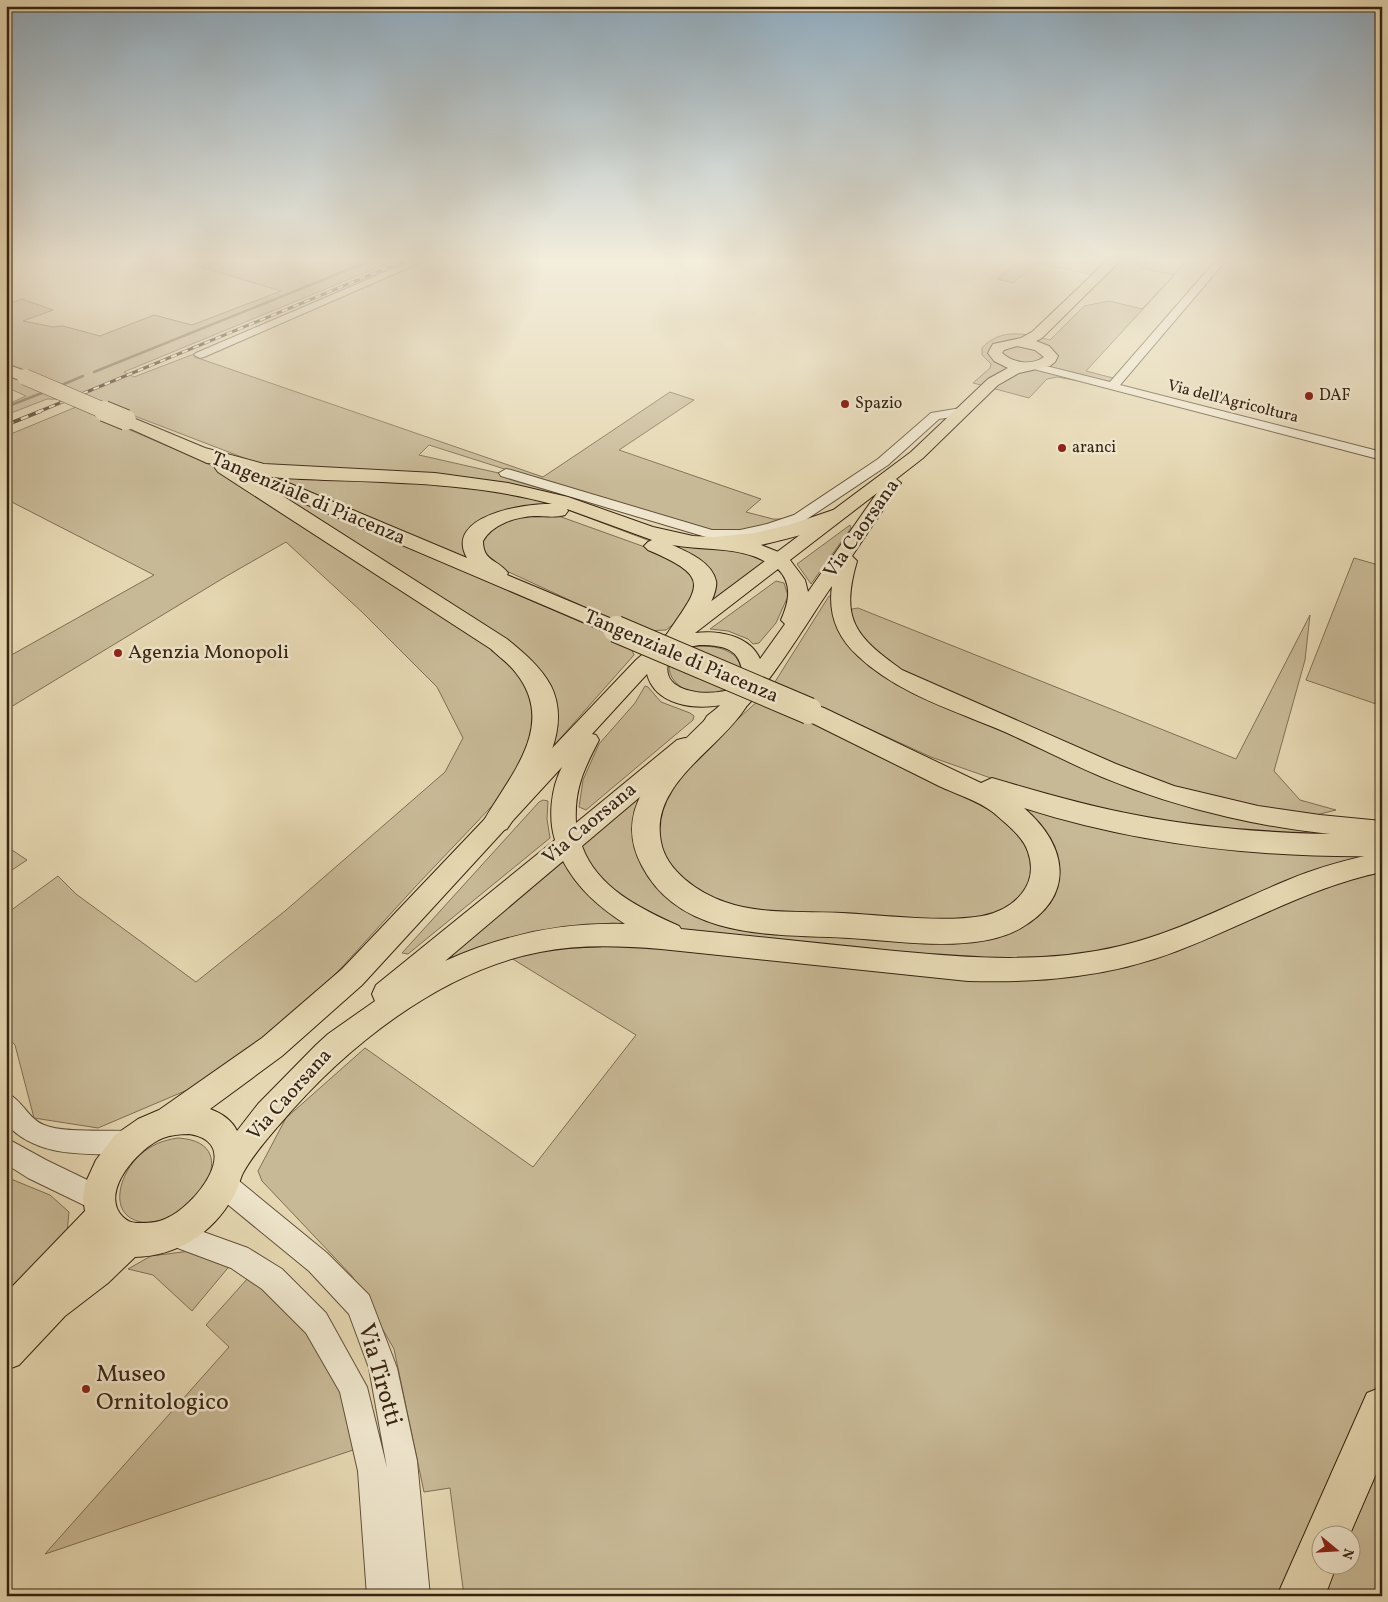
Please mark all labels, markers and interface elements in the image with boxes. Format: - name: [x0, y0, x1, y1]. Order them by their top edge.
- street label: Via dell'Agricoltura: [1165, 375, 1301, 429]
- place label: DAF: [1319, 385, 1351, 407]
- marker: DAF: [1303, 390, 1315, 402]
- place label: Spazio: [855, 393, 902, 415]
- marker: Spazio: [839, 398, 851, 410]
- place label: aranci: [1072, 437, 1116, 459]
- marker: aranci: [1056, 442, 1068, 454]
- street label: Tangenziale di Piacenza: [206, 445, 410, 553]
- street label: Via Caorsana: [818, 474, 907, 584]
- street label: Tangenziale di Piacenza: [579, 603, 783, 711]
- place label: Agenzia Monopoli: [128, 639, 289, 667]
- marker: Agenzia Monopoli: [112, 647, 124, 659]
- street label: Via Caorsana: [537, 776, 643, 872]
- street label: Via Caorsana: [241, 1043, 339, 1147]
- street label: Via Tirotti: [348, 1320, 410, 1430]
- place label: Museo Ornitologico: [96, 1358, 229, 1420]
- marker: Museo Ornitologico: [80, 1383, 92, 1395]
- north arrow: [1310, 1524, 1360, 1574]
- text: N: [1336, 1546, 1358, 1561]

